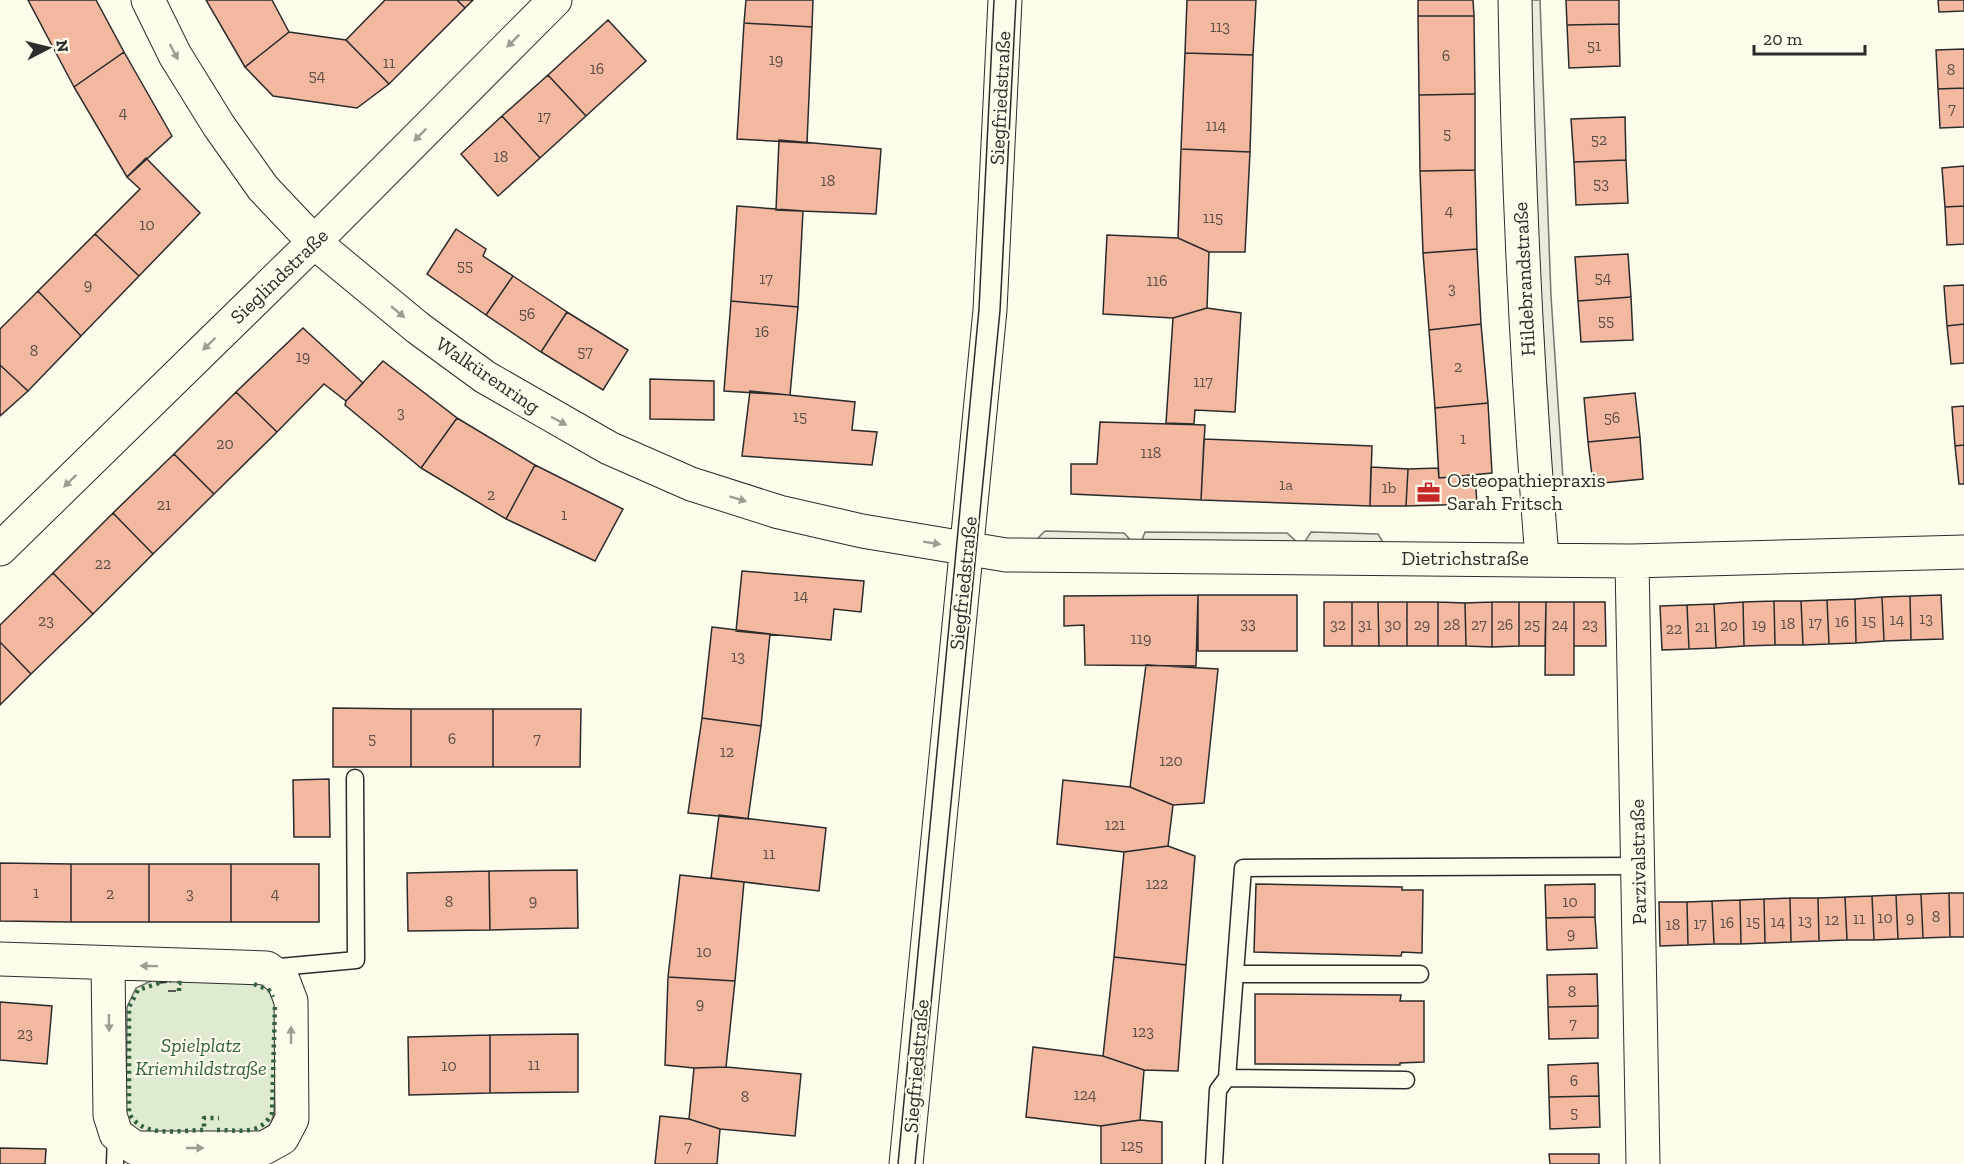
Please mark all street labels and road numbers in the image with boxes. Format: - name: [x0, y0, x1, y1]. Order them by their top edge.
- street label: Siegfriedstraße: [985, 30, 1015, 166]
- street label: Hildebrandstraße: [1508, 201, 1540, 357]
- street label: Sieglindstraße: [225, 223, 333, 329]
- street label: Walkürenring: [432, 331, 545, 419]
- street label: Siegfriedstraße: [944, 515, 982, 651]
- street label: Dietrichstraße: [1401, 546, 1529, 570]
- street label: Parzivalstraße: [1625, 799, 1651, 925]
- street label: Siegfriedstraße: [898, 998, 934, 1134]

